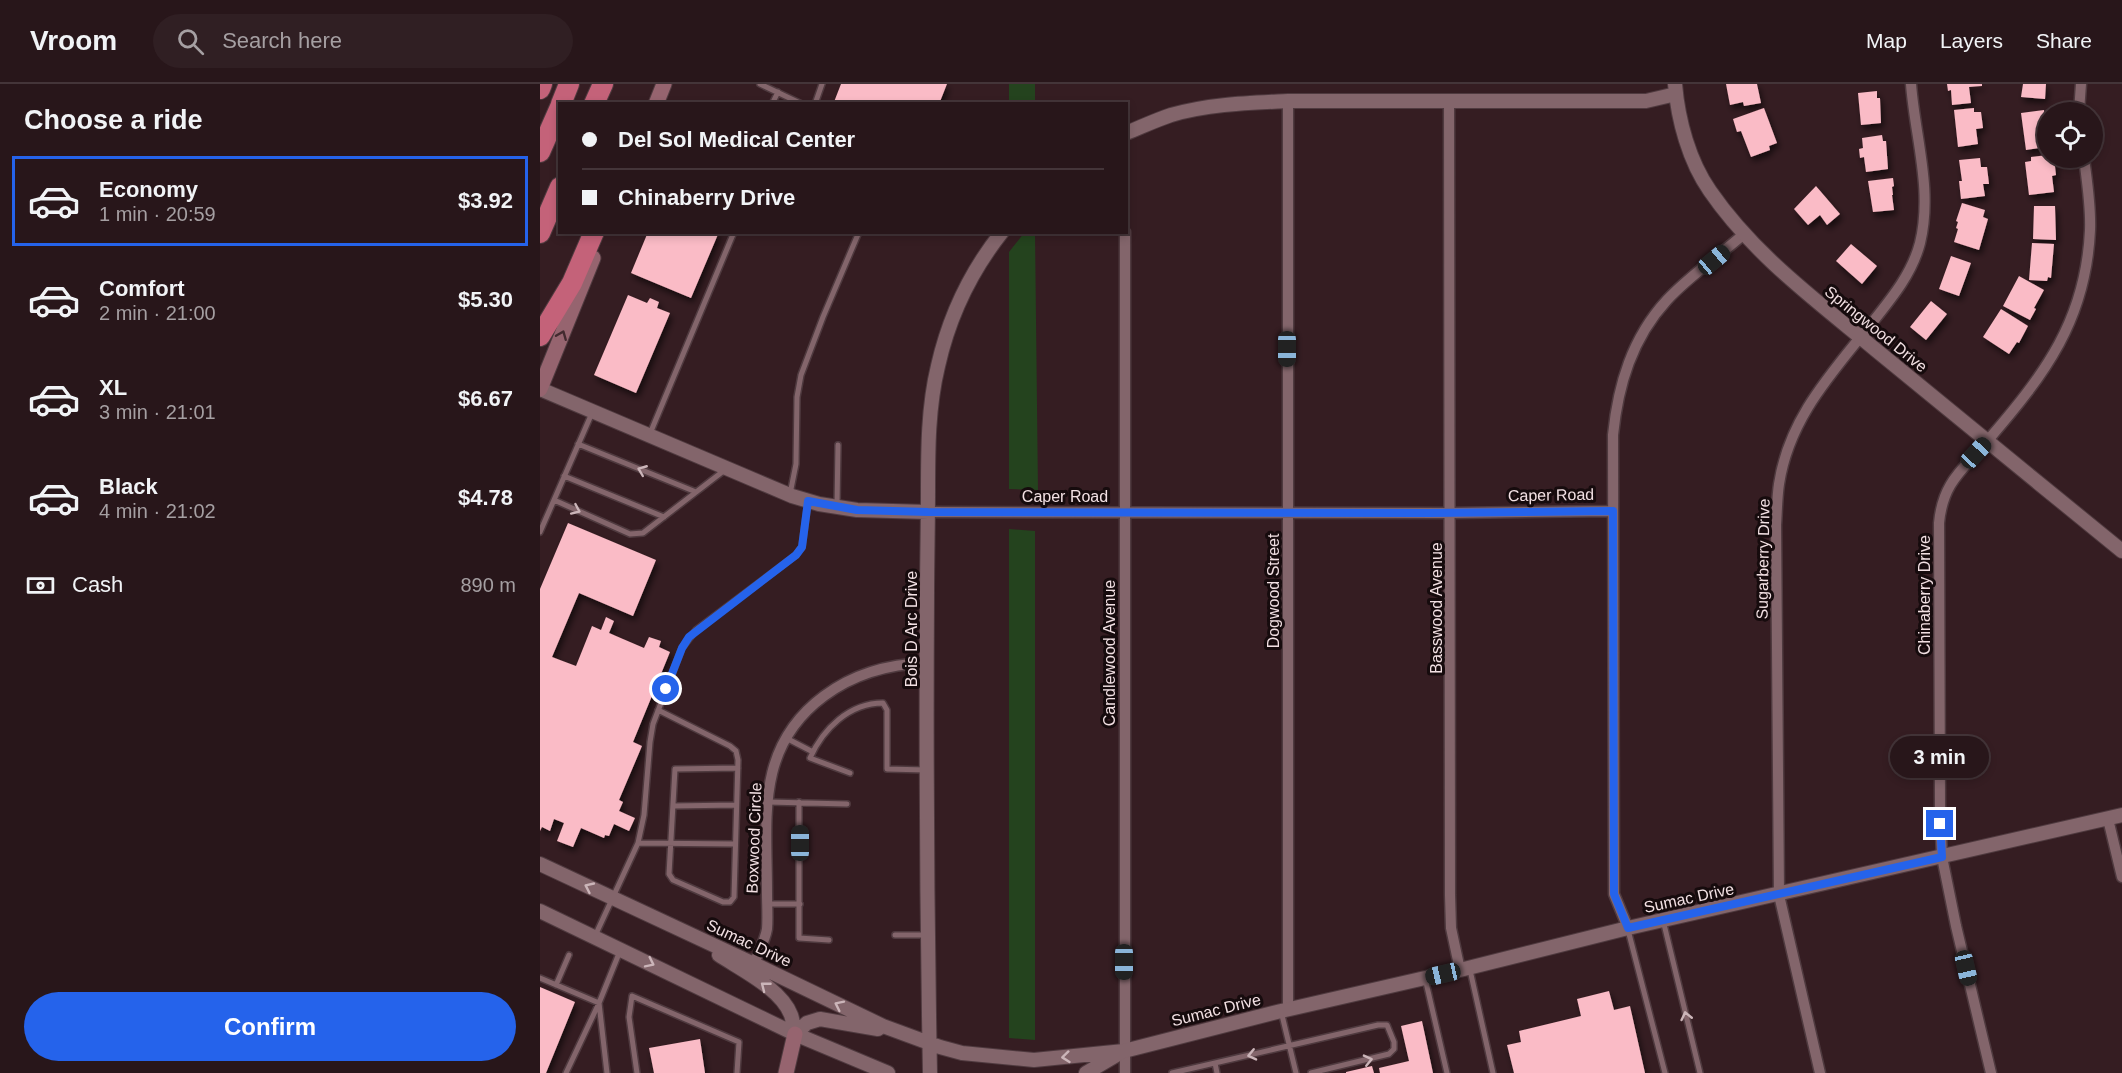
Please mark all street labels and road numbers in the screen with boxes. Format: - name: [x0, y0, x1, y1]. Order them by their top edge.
- street label: Springwood Drive: [1822, 283, 1930, 375]
- street label: Caper Road: [1508, 486, 1594, 504]
- street label: Caper Road: [1022, 488, 1108, 505]
- street label: Sugarberry Drive: [1753, 498, 1773, 620]
- street label: Dogwood Street: [1265, 533, 1282, 648]
- street label: Chinaberry Drive: [1916, 535, 1933, 655]
- street label: Basswood Avenue: [1428, 542, 1445, 674]
- street label: Bois D Arc Drive: [903, 571, 920, 687]
- street label: Candlewood Avenue: [1101, 580, 1118, 726]
- street label: Boxwood Circle: [744, 782, 764, 894]
- street label: Sumac Drive: [1642, 880, 1736, 916]
- street label: Sumac Drive: [704, 916, 794, 970]
- street label: Sumac Drive: [1170, 991, 1263, 1029]

